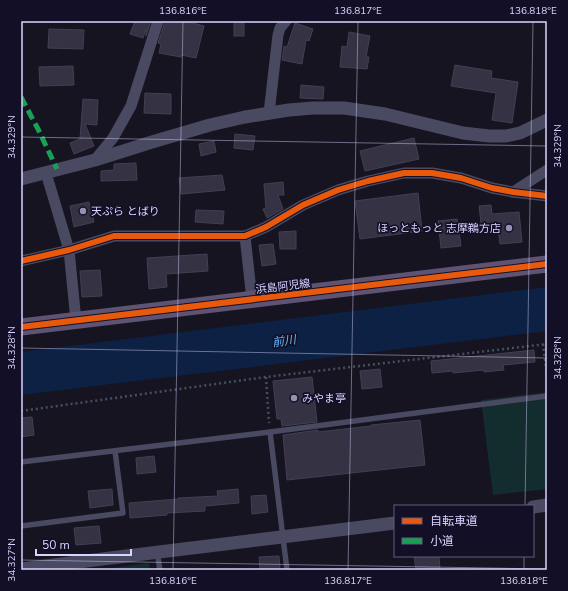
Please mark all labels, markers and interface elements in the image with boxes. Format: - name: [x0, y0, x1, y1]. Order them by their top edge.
- text: 136.816°E: [159, 4, 207, 18]
- text: 136.817°E: [334, 4, 382, 18]
- text: 136.818°E: [509, 4, 557, 18]
- text: 34.329°N: [5, 115, 19, 159]
- text: 34.329°N: [551, 124, 565, 168]
- place label: 天ぷら とばり: [91, 204, 160, 219]
- marker: 天ぷら とばり: [78, 206, 88, 216]
- place label: ほっともっと 志摩鵜方店: [377, 221, 501, 236]
- marker: ほっともっと 志摩鵜方店: [504, 223, 514, 233]
- street label: 浜島阿児線: [255, 276, 311, 297]
- text: 34.328°N: [5, 326, 19, 370]
- water label: 前川: [271, 331, 299, 351]
- text: 34.328°N: [551, 336, 565, 380]
- place label: みやま亭: [302, 391, 346, 406]
- marker: みやま亭: [289, 393, 299, 403]
- legend: [394, 505, 534, 557]
- text: 自転車道: [430, 513, 478, 529]
- scale bar: [36, 531, 131, 557]
- text: 小道: [430, 533, 454, 549]
- text: 50 m: [42, 537, 70, 553]
- text: 34.327°N: [5, 538, 19, 582]
- text: 136.816°E: [149, 574, 197, 588]
- text: 136.817°E: [324, 574, 372, 588]
- text: 136.818°E: [500, 574, 548, 588]

